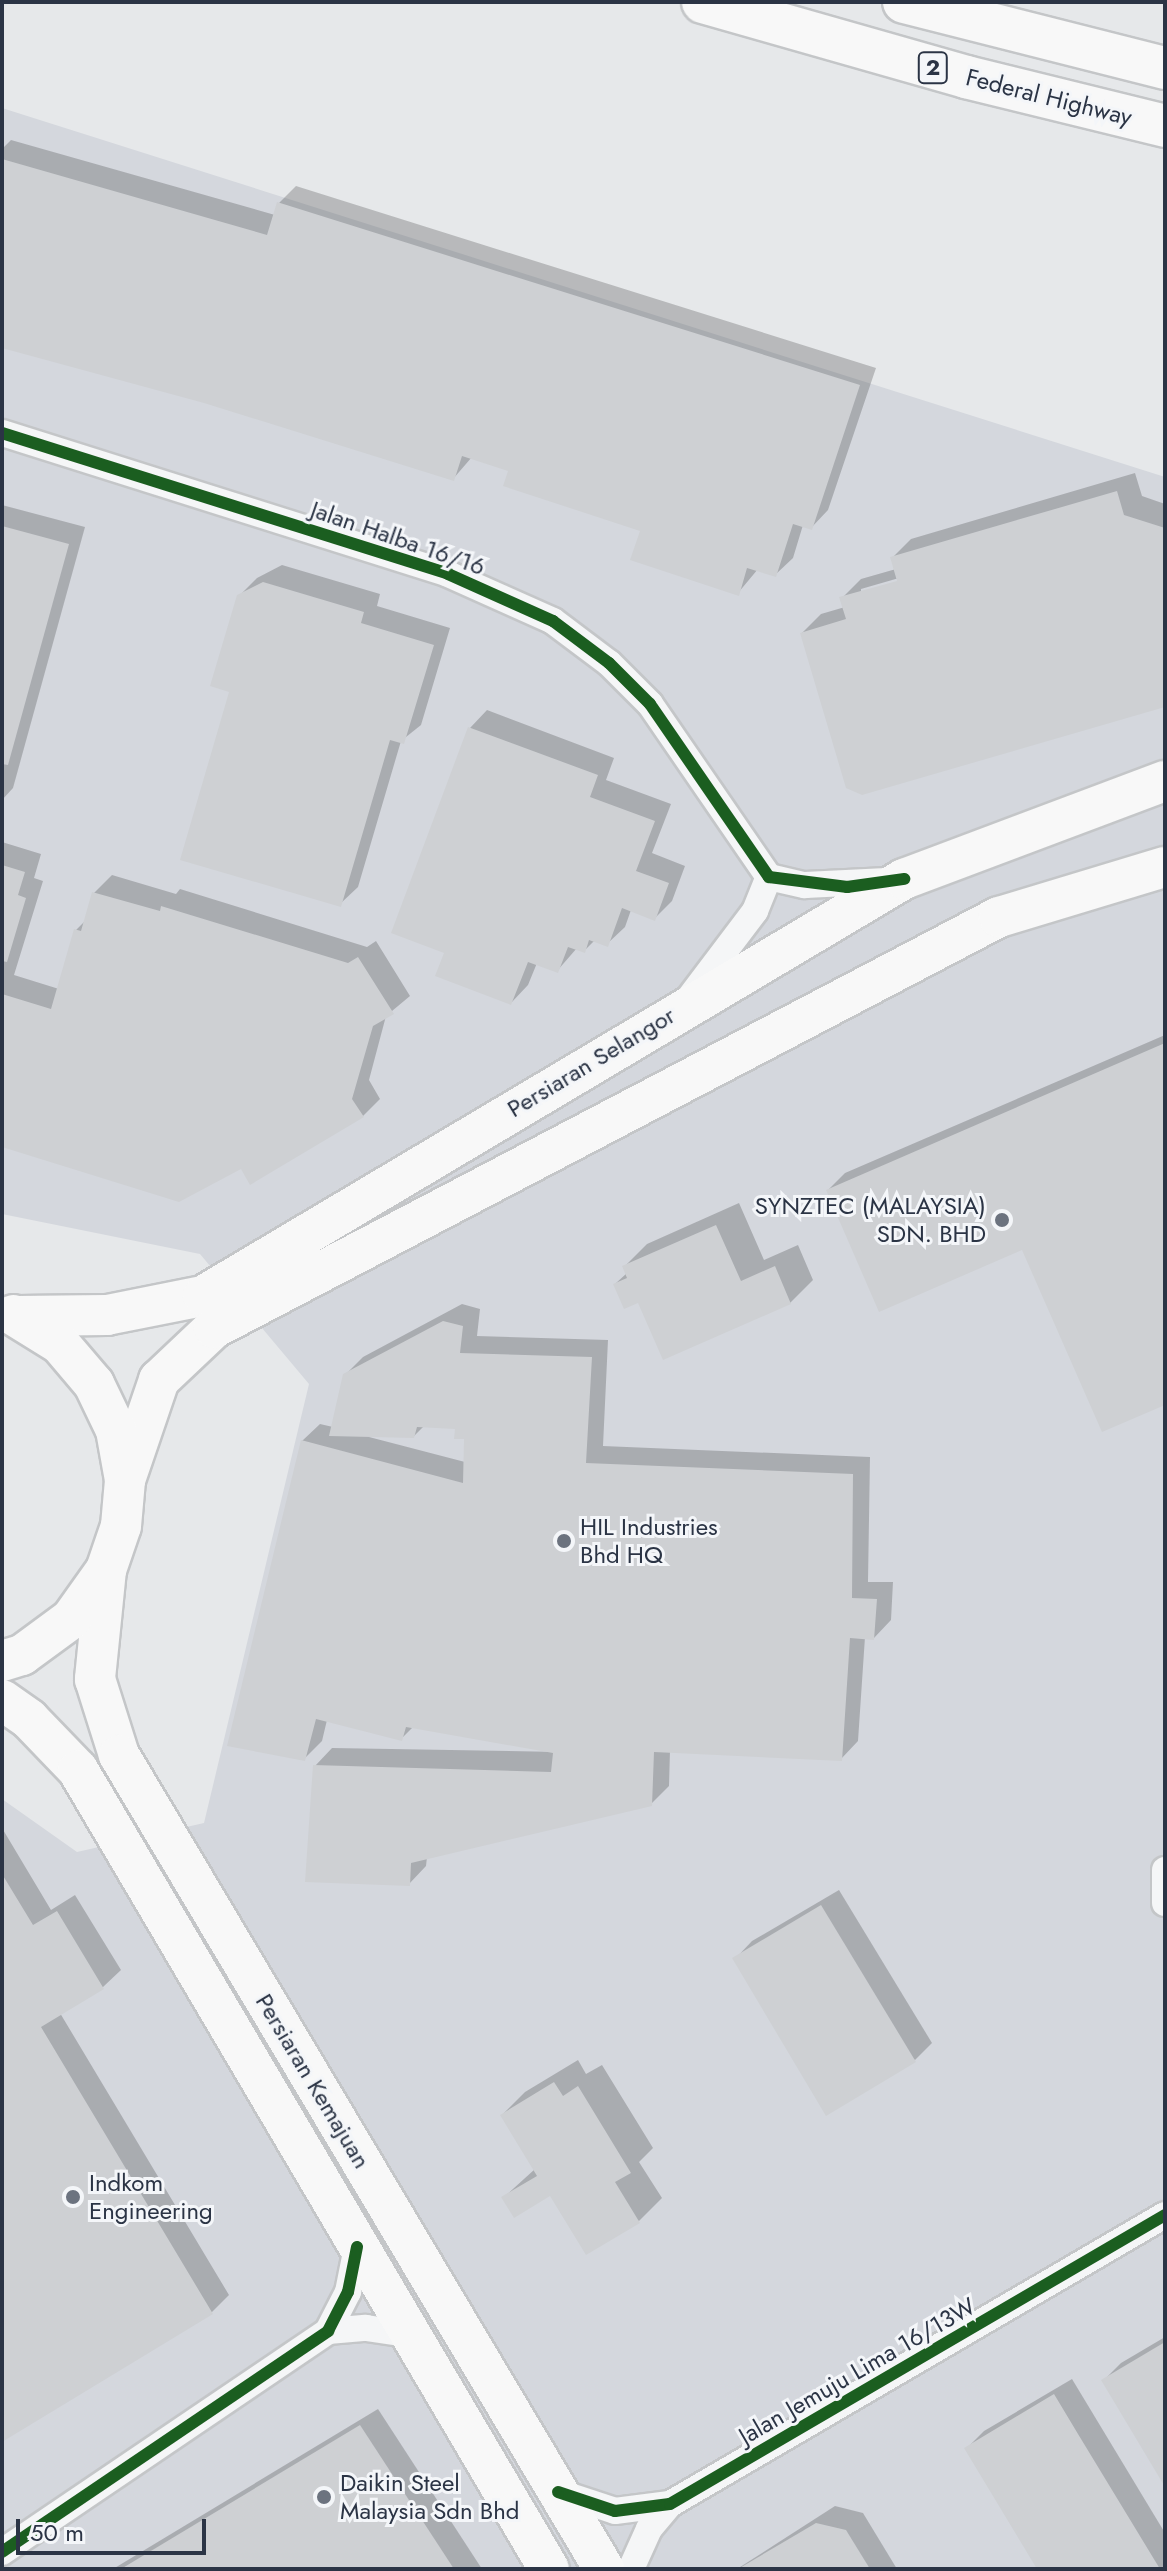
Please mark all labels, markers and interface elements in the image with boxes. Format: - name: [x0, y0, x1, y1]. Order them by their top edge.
- road number: 2: [917, 50, 949, 86]
- street label: Federal Highway: [963, 62, 1135, 132]
- street label: Jalan Halba 16/16: [307, 495, 489, 581]
- street label: Persiaran Selangor: [502, 1001, 680, 1123]
- place label: SYNZTEC (MALAYSIA) SDN. BHD: [755, 1192, 986, 1248]
- marker: SYNZTEC (MALAYSIA) SDN. BHD: [993, 1211, 1011, 1229]
- place label: HIL Industries Bhd HQ: [580, 1513, 718, 1569]
- marker: HIL Industries Bhd HQ: [555, 1532, 573, 1550]
- street label: Persiaran Kemajuan: [250, 1989, 376, 2173]
- place label: Indkom Engineering: [89, 2169, 213, 2225]
- marker: Indkom Engineering: [64, 2188, 82, 2206]
- street label: Jalan Jemuju Lima 16/13W: [734, 2291, 980, 2451]
- place label: Daikin Steel Malaysia Sdn Bhd: [340, 2469, 519, 2525]
- marker: Daikin Steel Malaysia Sdn Bhd: [315, 2488, 333, 2506]
- scale bar: [20, 2503, 210, 2553]
- text: 50 m: [30, 2515, 84, 2550]

